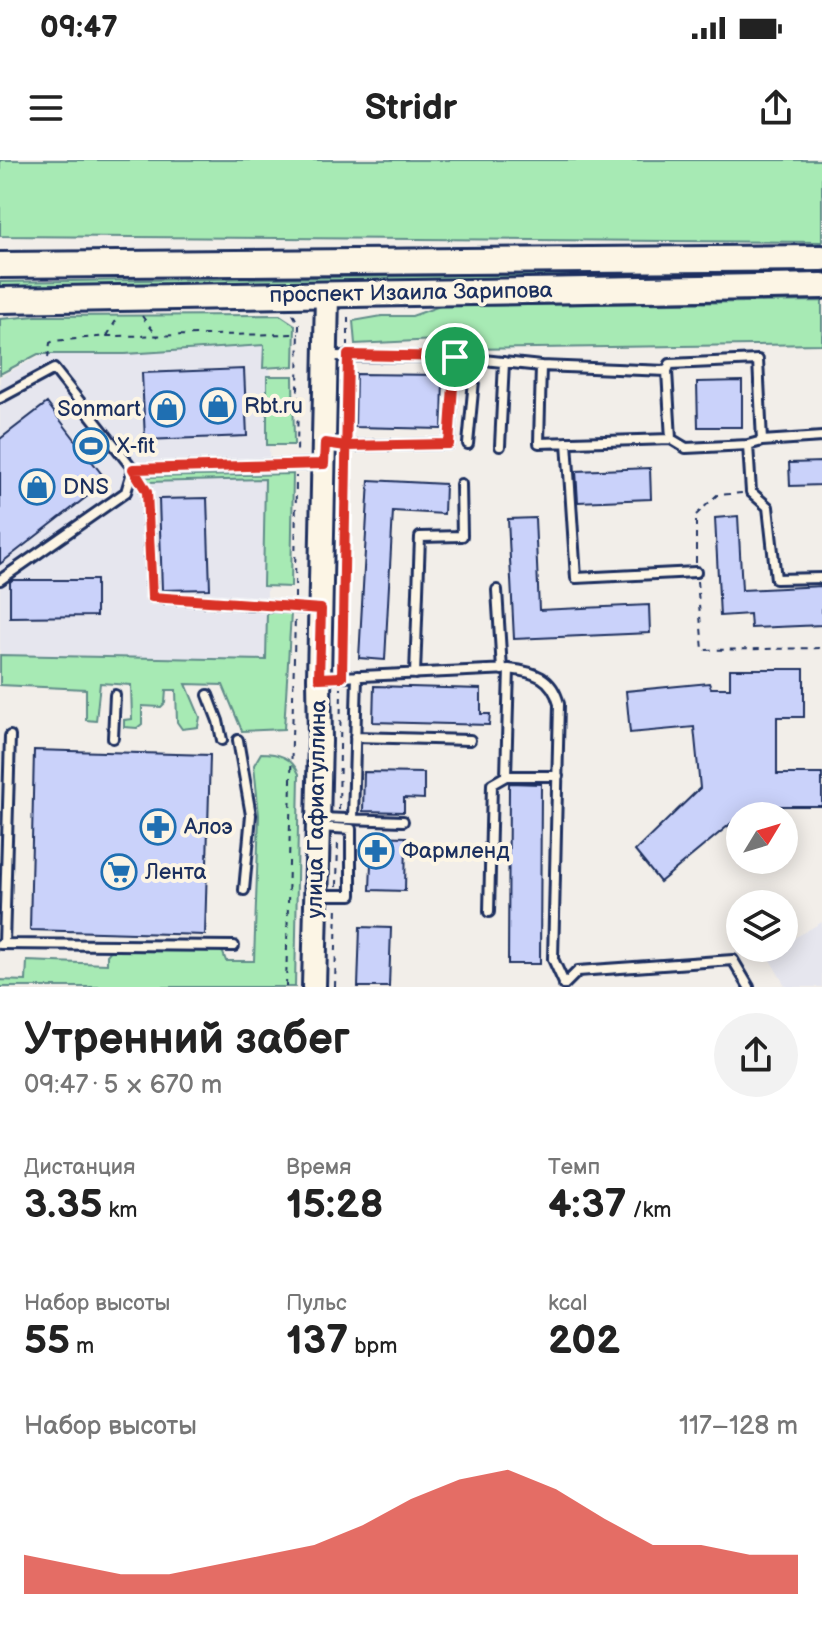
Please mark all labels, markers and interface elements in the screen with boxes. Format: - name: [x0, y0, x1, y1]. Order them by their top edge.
- text: 09:47: [40, 10, 118, 46]
- icon: menu: [24, 86, 68, 130]
- icon: share: [754, 86, 798, 130]
- text: Stridr: [365, 87, 457, 130]
- street label: проспект Изаила Зарипова: [269, 277, 553, 309]
- pin: [421, 323, 489, 391]
- icon: arrive: [433, 335, 477, 379]
- shop icon: Rbt.ru: [199, 387, 237, 425]
- shop icon: Sonmart: [148, 390, 186, 428]
- place label: Rbt.ru: [244, 393, 303, 420]
- place label: Sonmart: [57, 396, 141, 423]
- sports icon: X-fit: [72, 427, 110, 465]
- place label: X-fit: [116, 433, 155, 460]
- shop icon: DNS: [18, 468, 56, 506]
- place label: DNS: [63, 474, 109, 501]
- street label: улица Гафиатуллина: [302, 699, 332, 919]
- north arrow: [726, 802, 798, 874]
- map controls: [726, 802, 798, 962]
- pharmacy icon: Алоэ: [139, 808, 177, 846]
- place label: Алоэ: [183, 814, 233, 841]
- pharmacy icon: Фармленд: [357, 832, 395, 870]
- place label: Фармленд: [402, 838, 510, 865]
- supermarket icon: Лента: [100, 853, 138, 891]
- place label: Лента: [144, 859, 207, 886]
- button: layers: [726, 890, 798, 962]
- text: Утренний забег: [24, 1013, 350, 1066]
- button: share: [714, 1013, 798, 1097]
- text: 09:47 · 5 × 670 m: [24, 1070, 222, 1101]
- text: Дистанция: [24, 1154, 135, 1181]
- text: Время: [286, 1154, 351, 1181]
- text: Темп: [548, 1154, 600, 1181]
- text: 3.35: [24, 1181, 103, 1229]
- text: 15:28: [286, 1181, 384, 1229]
- text: 4:37: [548, 1181, 627, 1229]
- text: km: [103, 1197, 138, 1224]
- text: /km: [627, 1197, 671, 1224]
- text: Набор высоты: [24, 1290, 170, 1317]
- text: Пульс: [286, 1290, 347, 1317]
- text: kcal: [548, 1290, 587, 1317]
- text: 55: [24, 1317, 70, 1365]
- text: 137: [286, 1317, 348, 1365]
- text: 202: [548, 1317, 620, 1365]
- text: m: [70, 1333, 94, 1360]
- text: bpm: [348, 1333, 398, 1360]
- text: Набор высоты: [24, 1411, 197, 1442]
- text: 117–128 m: [679, 1411, 798, 1442]

